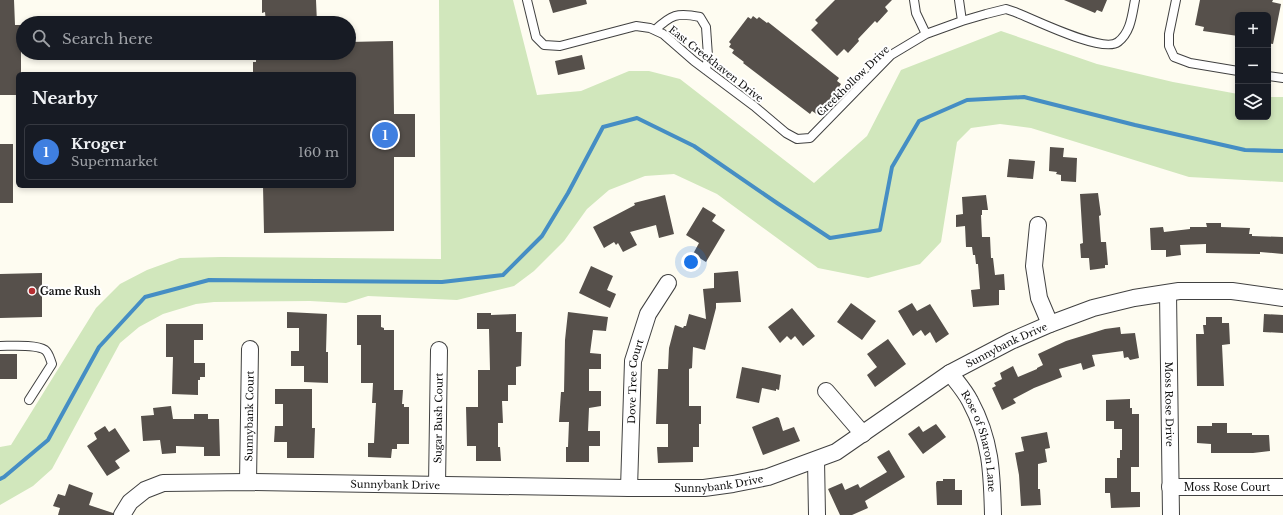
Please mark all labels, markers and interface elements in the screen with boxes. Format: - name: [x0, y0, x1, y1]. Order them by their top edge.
- map controls: [1235, 12, 1271, 120]
- button: +: [1235, 12, 1271, 48]
- search box: [16, 16, 356, 60]
- street label: East Creekhaven Drive: [666, 23, 766, 105]
- icon: search: [30, 27, 52, 49]
- text: Search here: [62, 29, 153, 48]
- street label: Creekhollow Drive: [814, 43, 892, 119]
- button: −: [1235, 48, 1271, 84]
- button: layers: [1235, 84, 1271, 120]
- text: Nearby: [32, 88, 98, 109]
- pin: 1: [372, 120, 398, 150]
- text: Kroger: [71, 134, 126, 153]
- text: 1: [43, 144, 49, 161]
- text: 160 m: [298, 144, 339, 161]
- text: Supermarket: [71, 153, 158, 170]
- your location: [681, 252, 701, 272]
- place label: Game Rush: [40, 285, 102, 298]
- marker: Game Rush: [27, 286, 37, 296]
- street label: Sunnybank Drive: [963, 319, 1050, 370]
- street label: Dove Tree Court: [625, 337, 646, 424]
- street label: Moss Rose Drive: [1162, 361, 1177, 447]
- street label: Sunnybank Court: [242, 370, 256, 462]
- street label: Sugar Bush Court: [431, 372, 445, 463]
- street label: Rose of Sharon Lane: [959, 387, 999, 493]
- street label: Sunnybank Drive: [674, 472, 765, 495]
- street label: Sunnybank Drive: [350, 477, 440, 492]
- street label: Moss Rose Court: [1184, 481, 1270, 494]

